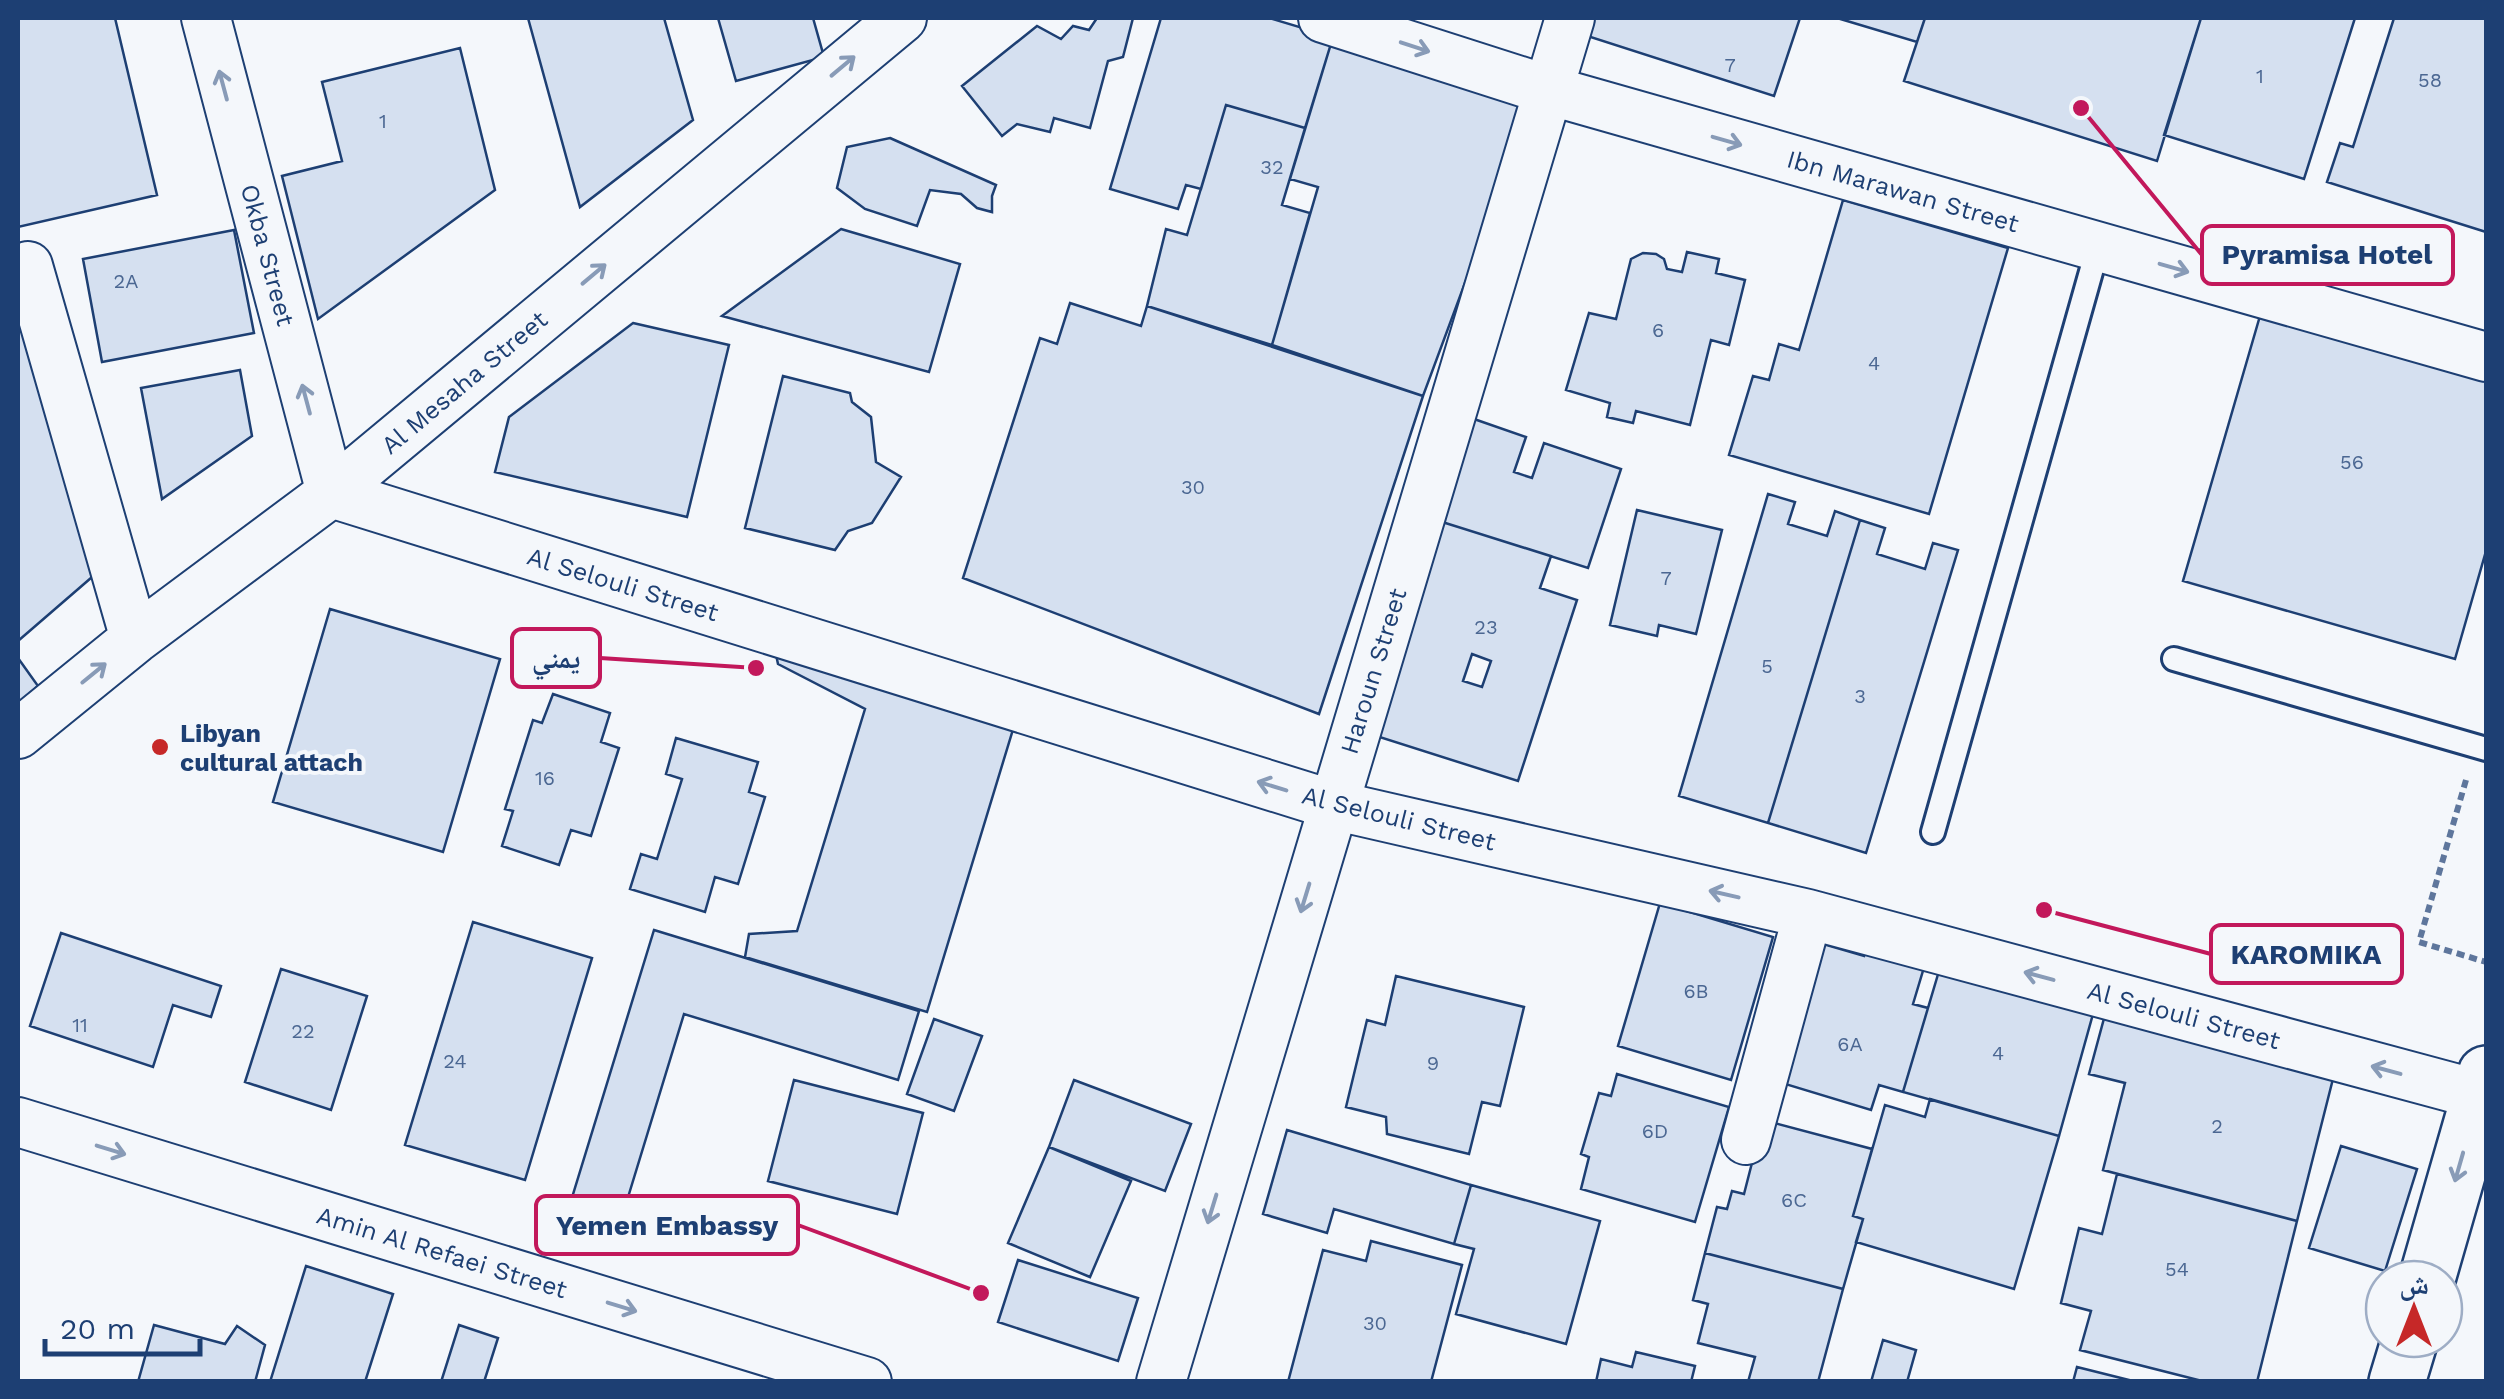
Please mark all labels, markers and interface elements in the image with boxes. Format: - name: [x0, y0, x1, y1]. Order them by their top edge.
- one-way arrow: [1399, 40, 1431, 58]
- house number: 7: [1724, 53, 1736, 77]
- one-way arrow: [830, 55, 856, 77]
- house number: 1: [2256, 64, 2264, 88]
- house number: 58: [2418, 68, 2442, 92]
- one-way arrow: [213, 70, 232, 101]
- house number: 1: [379, 109, 387, 133]
- one-way arrow: [1710, 133, 1742, 151]
- street label: Ibn Marawan Street: [1783, 144, 2023, 239]
- house number: 32: [1260, 155, 1284, 179]
- street label: Okba Street: [235, 181, 301, 330]
- callout: Pyramisa Hotel: [2202, 226, 2453, 284]
- text: Pyramisa Hotel: [2222, 238, 2433, 271]
- one-way arrow: [2158, 260, 2189, 278]
- one-way arrow: [580, 263, 606, 285]
- house number: 2A: [114, 269, 138, 293]
- street label: Al Mesaha Street: [376, 304, 554, 460]
- house number: 6: [1652, 318, 1664, 342]
- house number: 4: [1868, 351, 1880, 375]
- one-way arrow: [295, 384, 314, 415]
- house number: 56: [2340, 450, 2364, 474]
- house number: 30: [1181, 475, 1205, 499]
- street label: Al Selouli Street: [524, 542, 722, 628]
- house number: 7: [1660, 566, 1672, 590]
- street label: Haroun Street: [1334, 584, 1413, 758]
- house number: 23: [1474, 615, 1498, 639]
- callout: يمني: [512, 629, 600, 687]
- text: يمني: [532, 642, 580, 681]
- house number: 5: [1761, 654, 1773, 678]
- one-way arrow: [80, 662, 106, 684]
- house number: 3: [1854, 684, 1866, 708]
- place label: Libyan cultural attach: [180, 719, 363, 777]
- marker: Libyan cultural attach: [149, 736, 171, 758]
- house number: 16: [535, 766, 555, 790]
- one-way arrow: [1257, 775, 1288, 793]
- street label: Al Selouli Street: [1299, 780, 1499, 857]
- one-way arrow: [1295, 882, 1313, 913]
- one-way arrow: [1709, 884, 1741, 903]
- callout: KAROMIKA: [2211, 925, 2402, 983]
- text: KAROMIKA: [2231, 938, 2381, 971]
- one-way arrow: [2024, 966, 2055, 984]
- street label: Al Selouli Street: [2084, 976, 2284, 1055]
- house number: 6B: [1683, 979, 1709, 1003]
- house number: 11: [72, 1013, 88, 1037]
- house number: 22: [291, 1019, 315, 1043]
- house number: 6A: [1837, 1032, 1863, 1056]
- house number: 4: [1992, 1041, 2004, 1065]
- house number: 24: [443, 1049, 467, 1073]
- house number: 9: [1427, 1051, 1439, 1075]
- one-way arrow: [2371, 1059, 2402, 1078]
- house number: 2: [2211, 1114, 2223, 1138]
- house number: 6D: [1642, 1119, 1668, 1143]
- one-way arrow: [94, 1143, 126, 1161]
- one-way arrow: [2449, 1151, 2468, 1183]
- house number: 6C: [1781, 1188, 1807, 1212]
- one-way arrow: [1202, 1193, 1220, 1225]
- callout: Yemen Embassy: [536, 1196, 798, 1254]
- street label: Amin Al Refaei Street: [313, 1201, 571, 1305]
- text: Yemen Embassy: [556, 1209, 778, 1242]
- house number: 54: [2165, 1257, 2189, 1281]
- north arrow: [2364, 1259, 2464, 1359]
- text: ش: [2399, 1268, 2429, 1301]
- scale bar: [45, 1294, 200, 1356]
- one-way arrow: [606, 1299, 638, 1317]
- text: 20 m: [60, 1311, 135, 1346]
- house number: 30: [1363, 1311, 1387, 1335]

